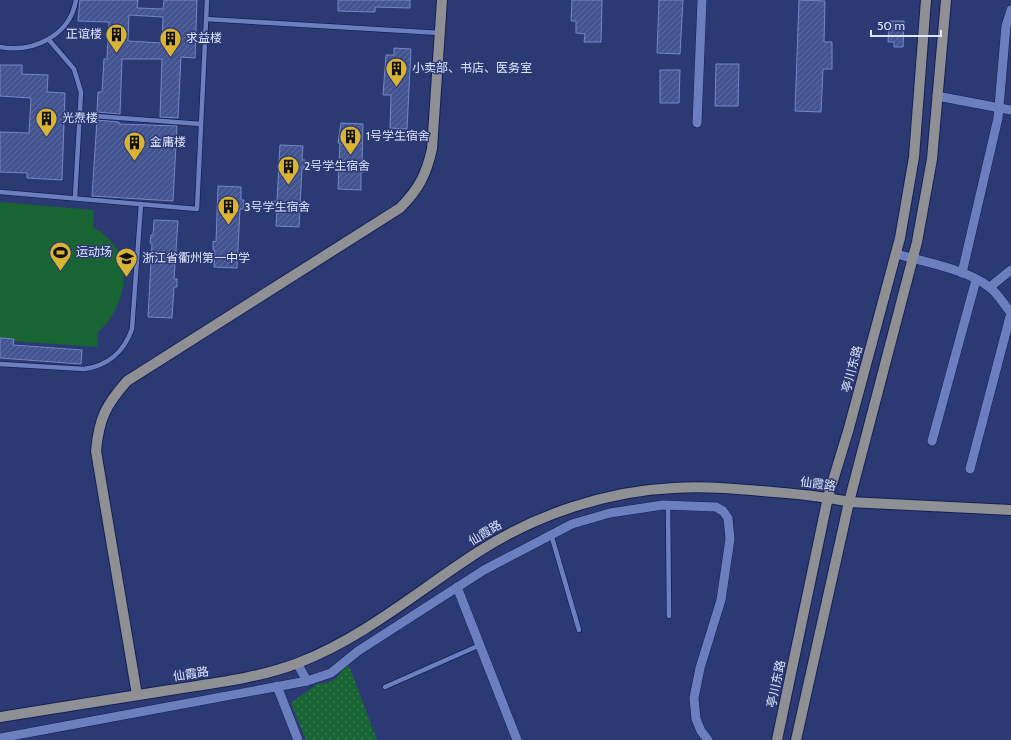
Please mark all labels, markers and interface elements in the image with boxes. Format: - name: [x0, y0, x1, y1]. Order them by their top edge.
- scale bar: [871, 12, 941, 38]
- text: 50 m: [877, 18, 905, 33]
- building icon: 正谊楼: [104, 21, 130, 54]
- building icon: 求益楼: [158, 25, 184, 58]
- place label: 正谊楼: [66, 26, 102, 41]
- place label: 求益楼: [186, 30, 222, 45]
- building icon: 小卖部、书店、医务室: [383, 55, 409, 88]
- place label: 小卖部、书店、医务室: [412, 60, 532, 75]
- building icon: 光焘楼: [33, 105, 59, 138]
- place label: 光焘楼: [62, 110, 98, 125]
- building icon: 1号学生宿舍: [338, 123, 364, 156]
- place label: 1号学生宿舍: [366, 128, 430, 143]
- building icon: 金庸楼: [122, 129, 148, 162]
- place label: 金庸楼: [150, 134, 186, 149]
- building icon: 2号学生宿舍: [276, 153, 302, 186]
- place label: 2号学生宿舍: [304, 158, 370, 173]
- building icon: 3号学生宿舍: [215, 194, 241, 227]
- place label: 3号学生宿舍: [244, 199, 311, 214]
- sports icon: 运动场: [48, 239, 74, 272]
- place label: 运动场: [76, 244, 112, 259]
- school or university icon: 浙江省衢州第一中学: [114, 245, 140, 278]
- place label: 浙江省衢州第一中学: [142, 250, 250, 265]
- street label: 亭川东路: [838, 344, 865, 394]
- street label: 仙霞路: [799, 474, 837, 493]
- street label: 仙霞路: [465, 517, 504, 548]
- street label: 亭川东路: [763, 659, 788, 709]
- street label: 仙霞路: [172, 663, 210, 684]

